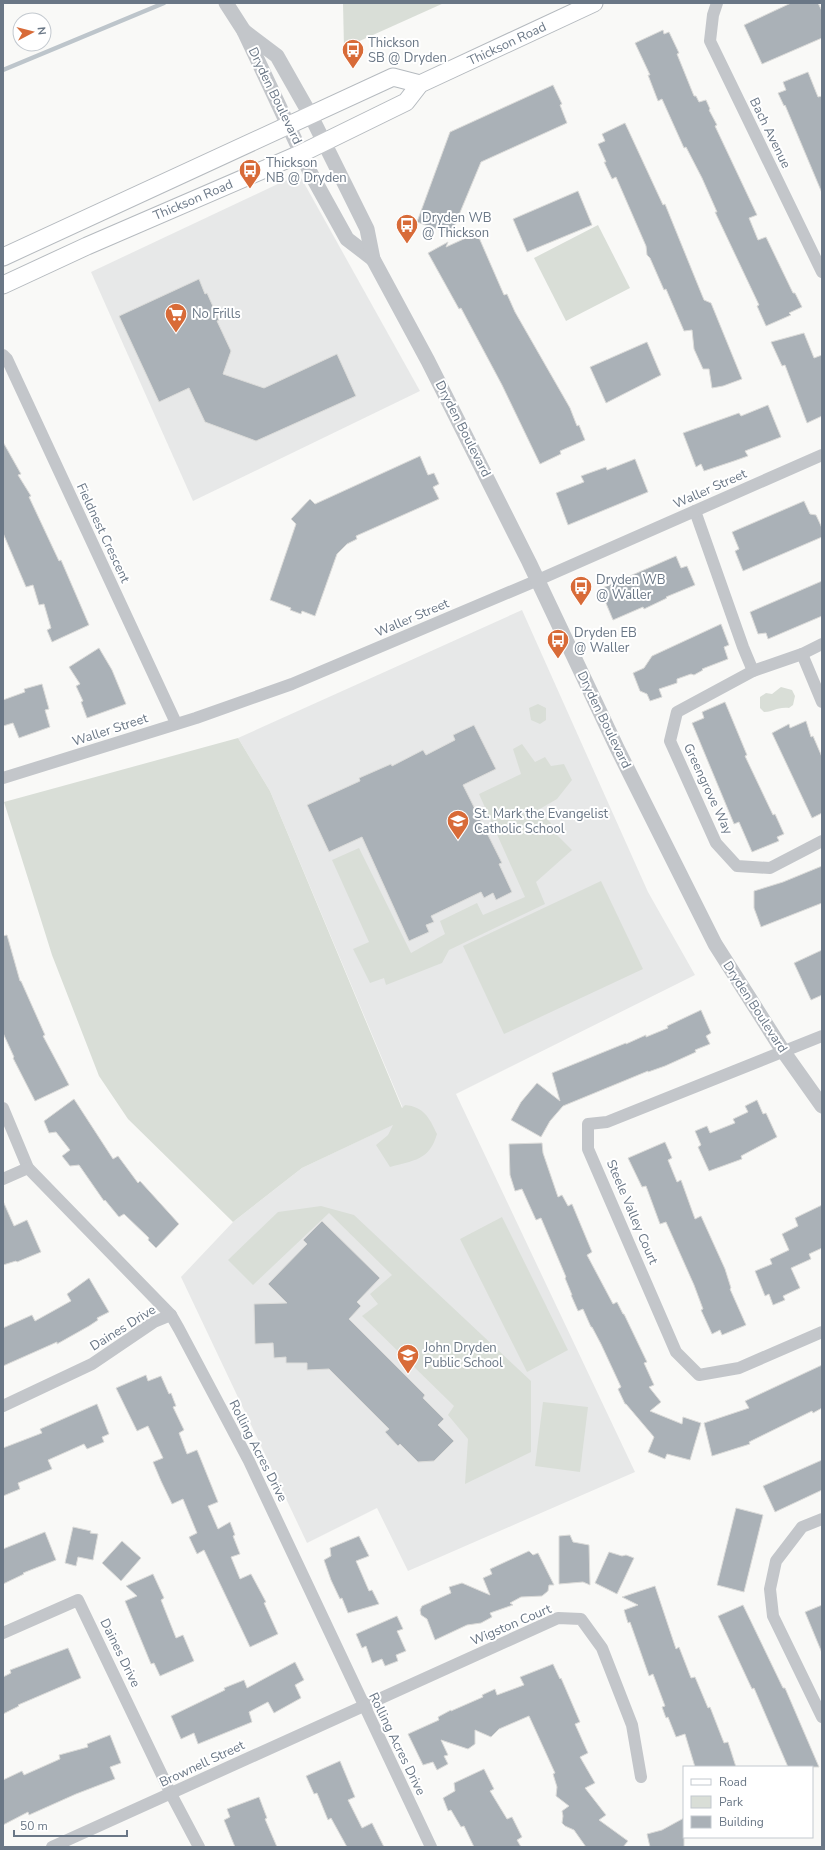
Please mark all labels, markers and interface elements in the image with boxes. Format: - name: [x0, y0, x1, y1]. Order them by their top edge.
- north arrow: [12, 12, 52, 52]
- street label: Thickson Road: [465, 18, 549, 70]
- text: N: [33, 26, 49, 36]
- place label: Thickson SB @ Dryden: [368, 34, 447, 67]
- bus stop icon: Thickson SB @ Dryden: [340, 37, 366, 70]
- street label: Dryden Boulevard: [244, 44, 306, 148]
- street label: Bach Avenue: [745, 95, 795, 171]
- place label: Thickson NB @ Dryden: [266, 154, 347, 187]
- bus stop icon: Thickson NB @ Dryden: [237, 157, 263, 190]
- street label: Thickson Road: [150, 175, 236, 225]
- place label: Dryden WB @ Thickson: [422, 209, 492, 242]
- bus stop icon: Dryden WB @ Thickson: [394, 212, 420, 245]
- supermarket icon: No Frills: [163, 301, 189, 334]
- place label: No Frills: [192, 305, 241, 323]
- street label: Dryden Boulevard: [431, 378, 495, 480]
- street label: Waller Street: [670, 465, 750, 513]
- street label: Fieldnest Crescent: [72, 480, 134, 586]
- place label: Dryden WB @ Waller: [596, 571, 666, 604]
- bus stop icon: Dryden WB @ Waller: [568, 574, 594, 607]
- street label: Waller Street: [372, 594, 452, 642]
- place label: Dryden EB @ Waller: [574, 624, 637, 657]
- bus stop icon: Dryden EB @ Waller: [545, 627, 571, 660]
- street label: Dryden Boulevard: [573, 668, 635, 772]
- street label: Waller Street: [70, 709, 151, 751]
- street label: Greengrove Way: [679, 741, 737, 838]
- place label: St. Mark the Evangelist Catholic School: [474, 805, 609, 838]
- school or university icon: St. Mark the Evangelist Catholic School: [445, 808, 471, 841]
- street label: Dryden Boulevard: [719, 958, 791, 1056]
- street label: Steele Valley Court: [602, 1157, 662, 1268]
- street label: Daines Drive: [87, 1301, 159, 1355]
- place label: John Dryden Public School: [423, 1339, 503, 1372]
- school or university icon: John Dryden Public School: [395, 1342, 421, 1375]
- street label: Rolling Acres Drive: [225, 1397, 292, 1505]
- street label: Wigston Court: [468, 1600, 554, 1650]
- street label: Daines Drive: [96, 1616, 144, 1690]
- street label: Rolling Acres Drive: [364, 1690, 430, 1798]
- street label: Brownell Street: [156, 1736, 248, 1792]
- legend: [683, 1766, 813, 1838]
- text: Road: [719, 1774, 747, 1790]
- text: Park: [719, 1794, 744, 1810]
- scale bar: [14, 1812, 127, 1838]
- text: Building: [719, 1814, 764, 1830]
- text: 50 m: [20, 1818, 48, 1834]

